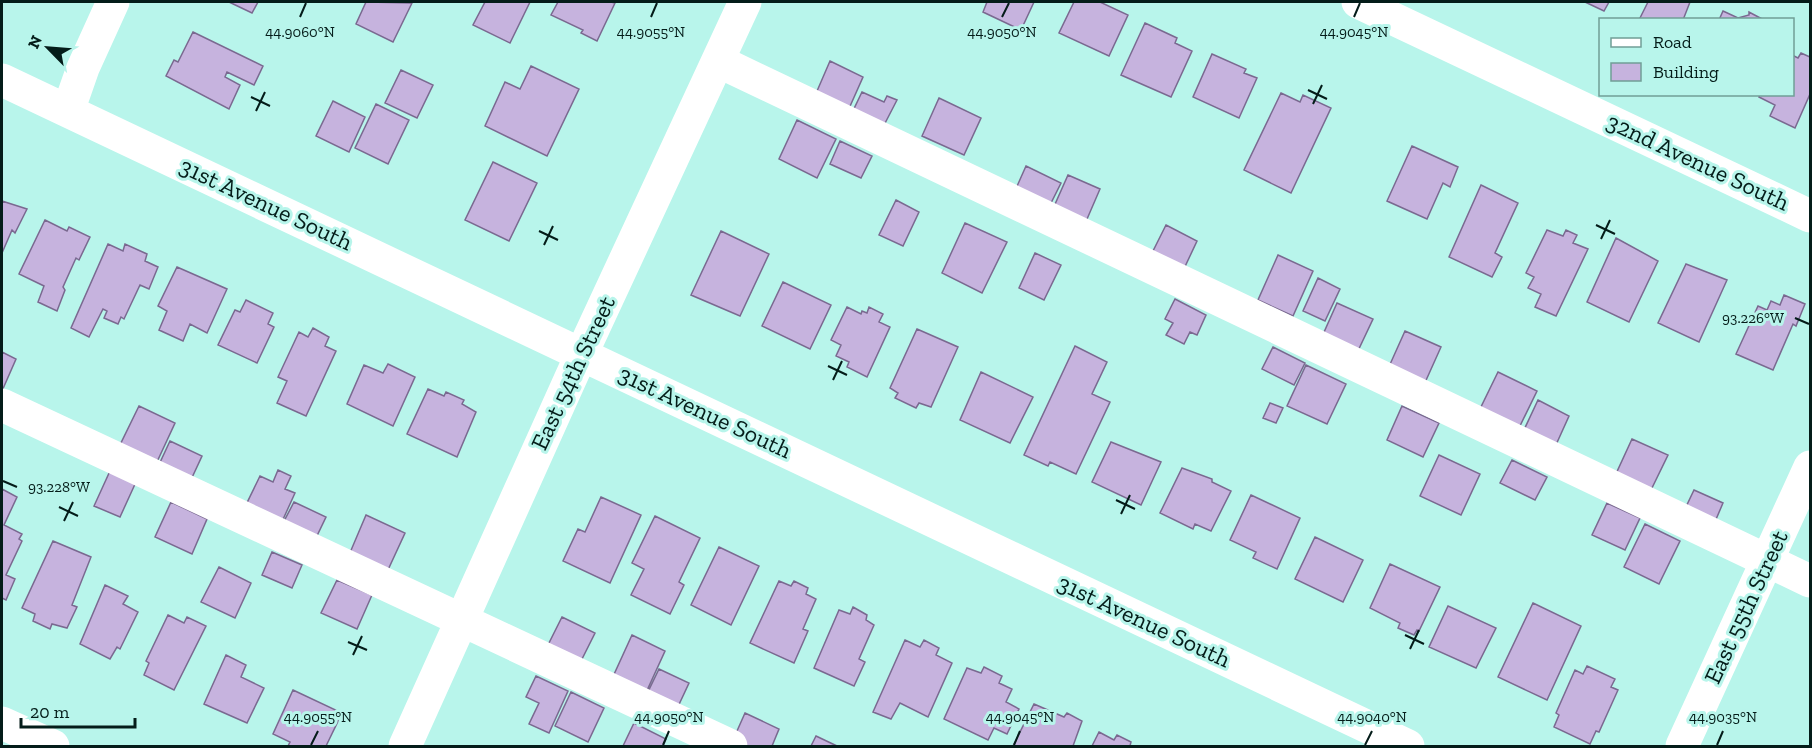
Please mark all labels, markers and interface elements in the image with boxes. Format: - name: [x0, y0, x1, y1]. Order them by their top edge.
- north arrow: [18, 18, 78, 78]
- legend: [1599, 18, 1794, 96]
- text: 44.9060°N: [265, 23, 335, 41]
- text: 44.9055°N: [617, 23, 685, 41]
- text: 44.9050°N: [967, 23, 1037, 41]
- text: 44.9045°N: [1320, 23, 1388, 41]
- text: Road: [1653, 31, 1692, 53]
- text: N: [24, 32, 46, 51]
- text: Building: [1653, 61, 1719, 83]
- street label: 32nd Avenue South: [1602, 107, 1795, 217]
- street label: 31st Avenue South: [175, 151, 358, 257]
- street label: East 54th Street: [524, 291, 621, 454]
- text: 93.226°W: [1722, 309, 1784, 327]
- street label: 31st Avenue South: [614, 359, 797, 465]
- text: 93.228°W: [28, 478, 90, 496]
- street label: East 55th Street: [1697, 525, 1794, 688]
- street label: 31st Avenue South: [1053, 568, 1236, 674]
- scale bar: [21, 691, 135, 729]
- text: 20 m: [30, 701, 70, 723]
- text: 44.9055°N: [284, 708, 352, 726]
- text: 44.9050°N: [634, 708, 704, 726]
- text: 44.9045°N: [986, 708, 1054, 726]
- text: 44.9040°N: [1337, 708, 1407, 726]
- text: 44.9035°N: [1689, 708, 1757, 726]

